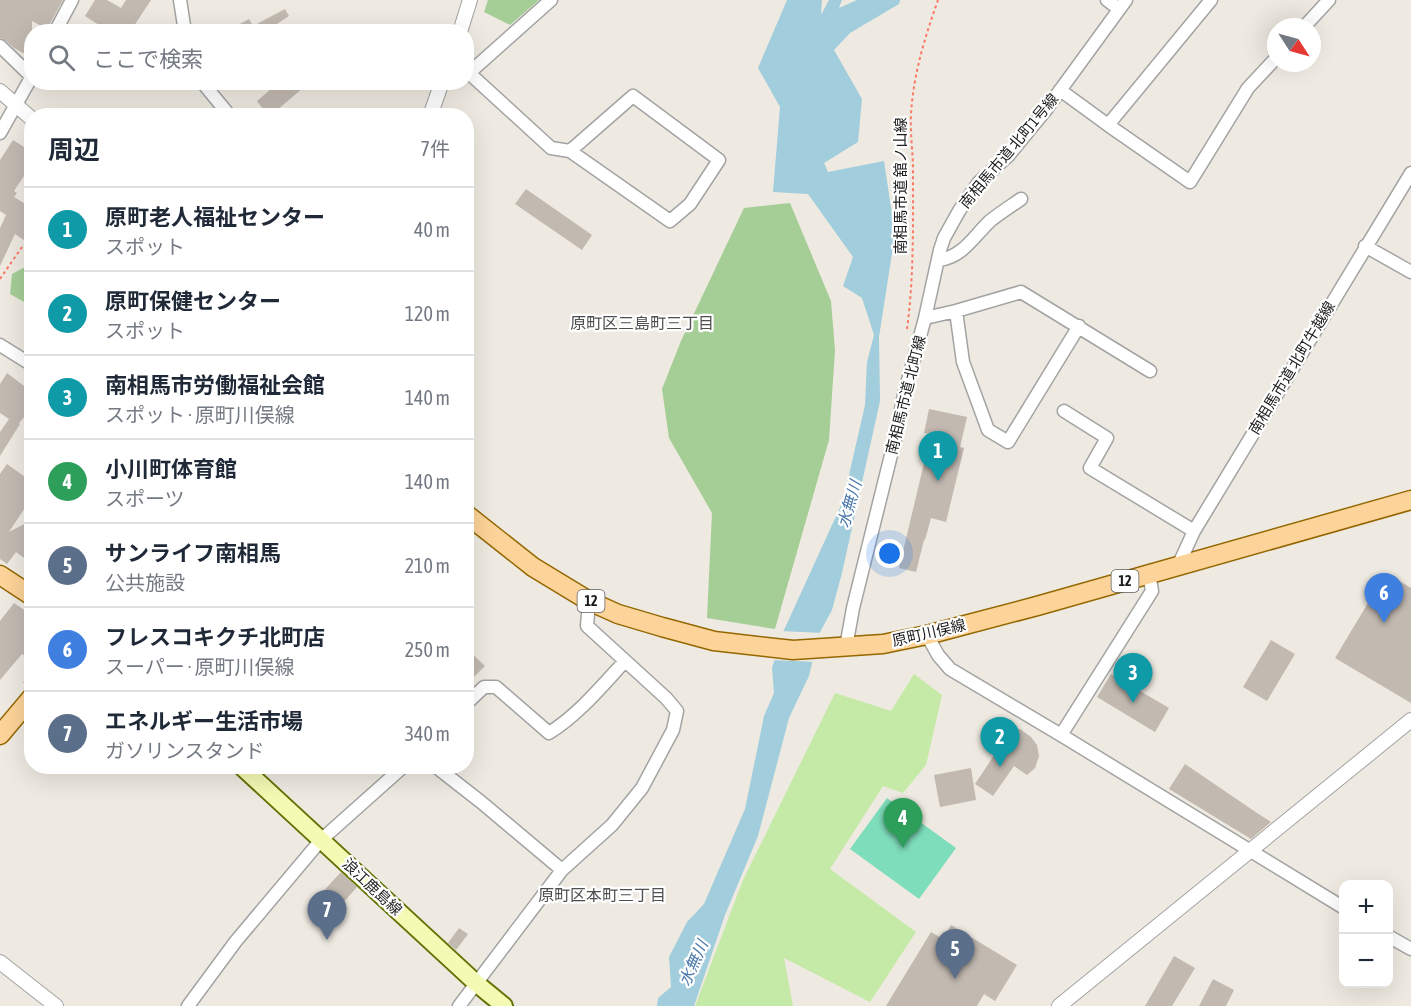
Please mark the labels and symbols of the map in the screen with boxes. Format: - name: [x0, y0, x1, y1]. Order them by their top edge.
- north arrow: [1267, 18, 1321, 72]
- street label: 南相馬市道 北町1号線: [956, 90, 1061, 211]
- street label: 南相馬市道 舘ノ山線: [892, 117, 909, 255]
- street label: 南相馬市道 北町牛越線: [1245, 298, 1338, 437]
- district label: 原町区三島町三丁目: [570, 314, 714, 332]
- street label: 南相馬市道 北町線: [883, 334, 929, 456]
- pin: 1: [918, 432, 958, 481]
- water label: 水無川: [834, 477, 865, 530]
- your location: [875, 539, 904, 568]
- road number: 12: [1112, 570, 1138, 592]
- pin: 6: [1364, 574, 1404, 623]
- road number: 12: [578, 590, 604, 612]
- street label: 原町川俣線: [890, 616, 967, 649]
- pin: 3: [1114, 654, 1152, 703]
- pin: 2: [980, 718, 1020, 767]
- pin: 4: [884, 798, 922, 848]
- street label: 浪江鹿島線: [339, 855, 406, 918]
- district label: 原町区本町三丁目: [538, 886, 666, 904]
- pin: 7: [308, 890, 346, 940]
- pin: 5: [936, 930, 974, 979]
- water label: 水無川: [675, 936, 712, 989]

